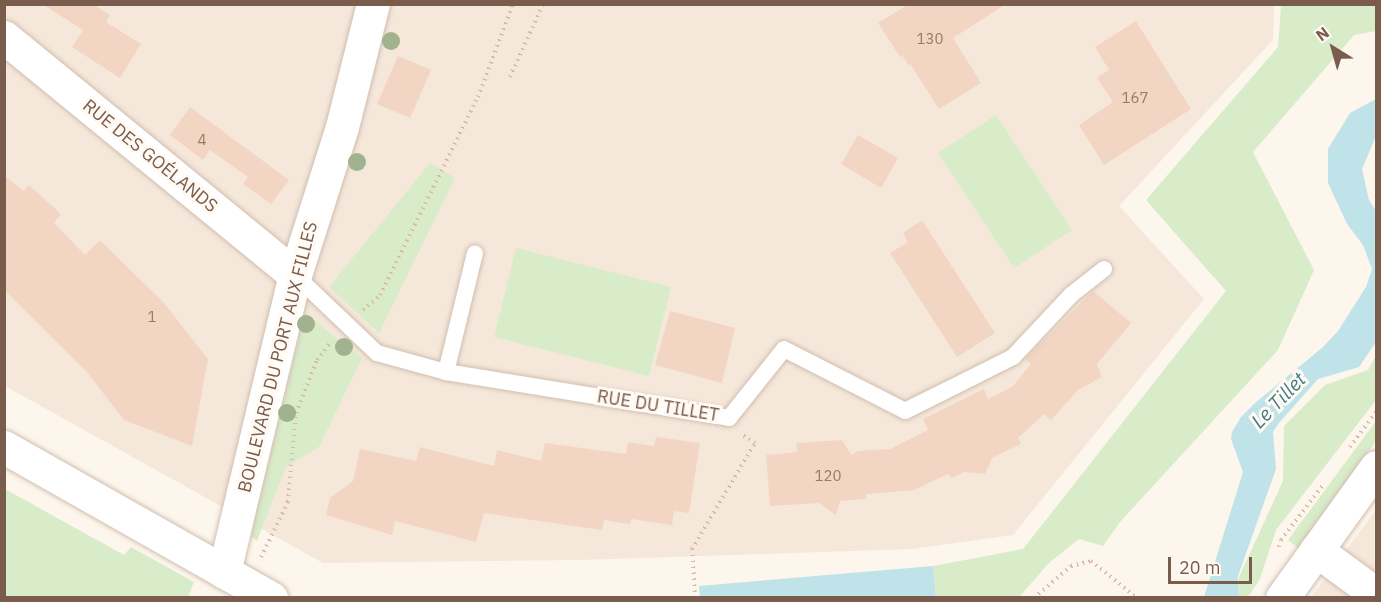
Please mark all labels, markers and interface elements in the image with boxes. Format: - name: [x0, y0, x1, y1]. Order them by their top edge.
- north arrow: [1303, 18, 1363, 78]
- text: N: [1312, 22, 1333, 45]
- house number: 130: [917, 30, 943, 48]
- house number: 167: [1122, 89, 1148, 107]
- street label: RUE DES GOÉLANDS: [78, 95, 222, 217]
- house number: 4: [198, 131, 206, 149]
- street label: BOULEVARD DU PORT AUX FILLES: [234, 219, 322, 495]
- house number: 1: [148, 308, 156, 326]
- water label: Le Tillet: [1246, 367, 1310, 433]
- street label: RUE DU TILLET: [596, 386, 720, 426]
- house number: 120: [815, 467, 841, 485]
- scale bar: [1171, 545, 1255, 583]
- text: 20 m: [1179, 556, 1221, 579]

